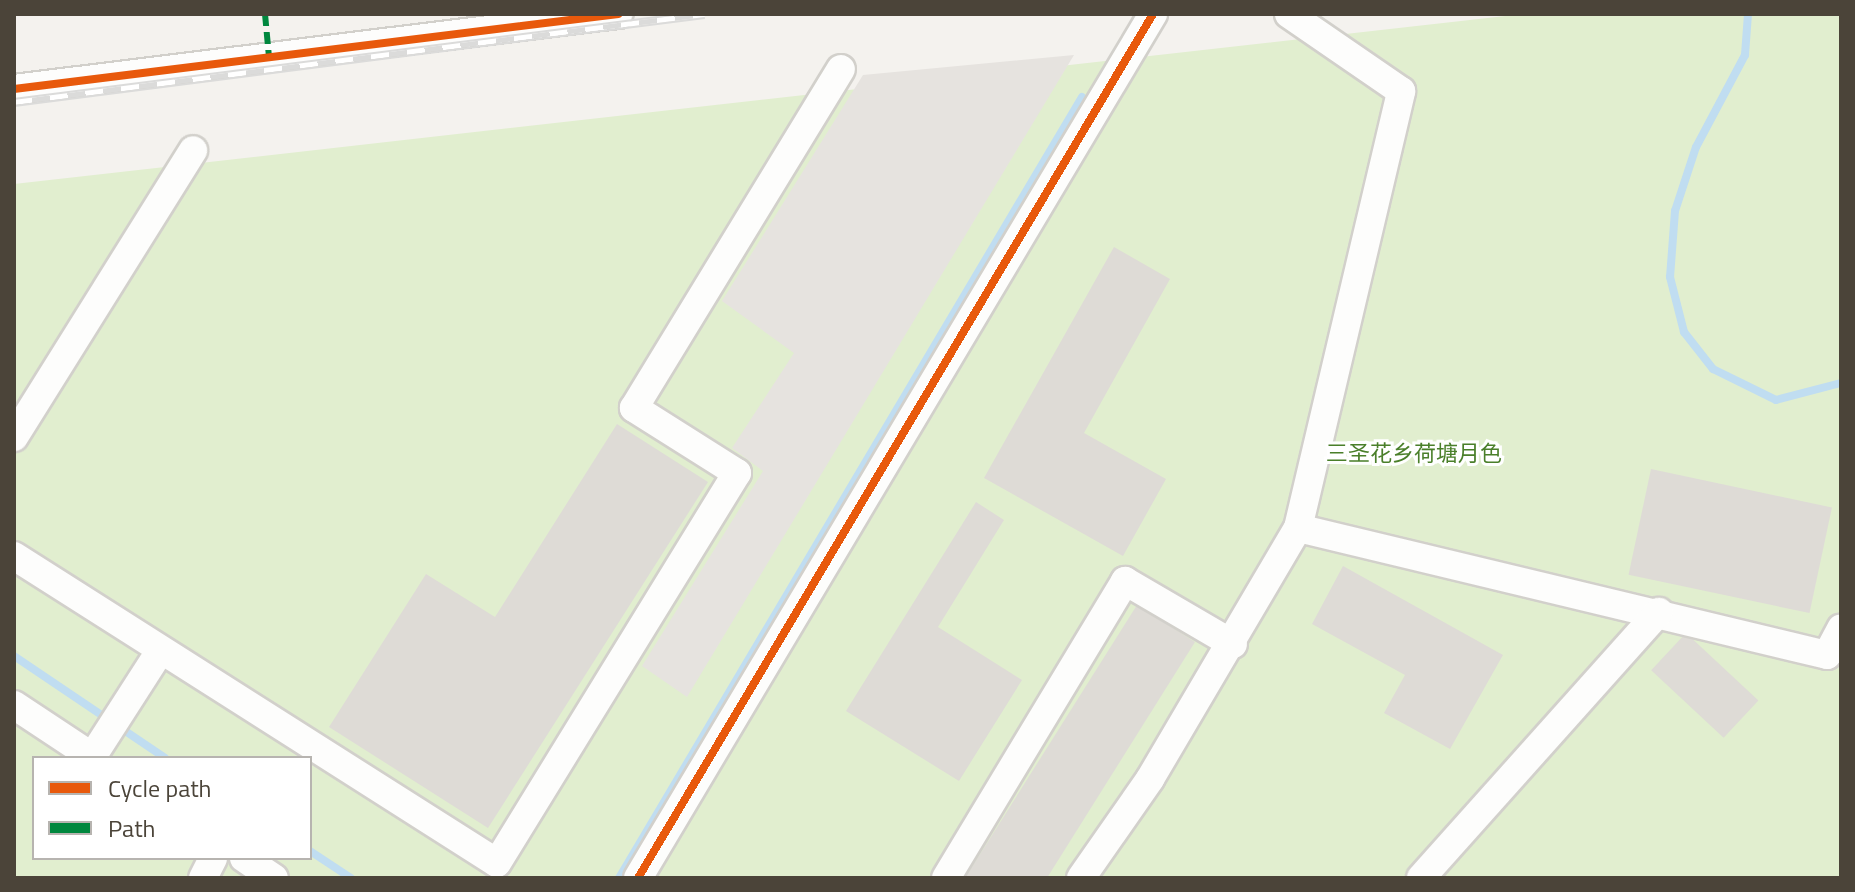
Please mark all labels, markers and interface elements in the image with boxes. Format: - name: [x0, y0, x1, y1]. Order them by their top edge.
- park label: 三圣花乡荷塘月色: [1326, 441, 1502, 467]
- legend: [32, 756, 312, 860]
- text: Cycle path: [108, 770, 211, 806]
- text: Path: [108, 810, 155, 846]

